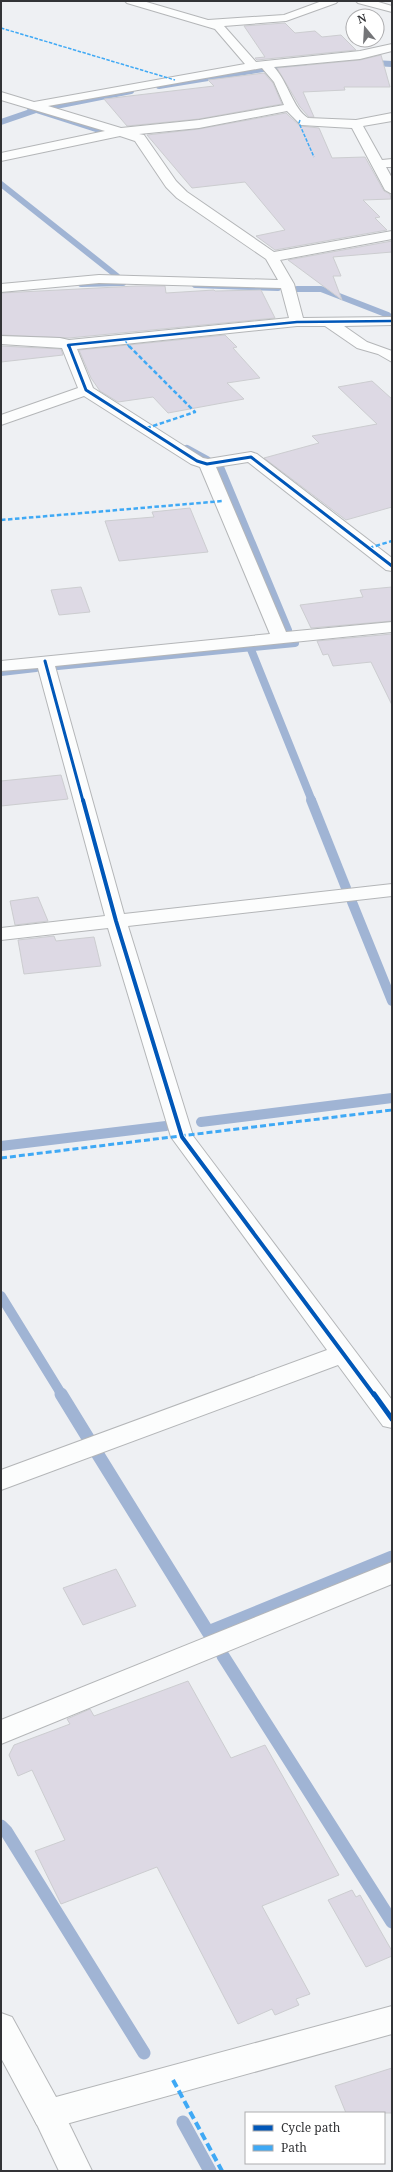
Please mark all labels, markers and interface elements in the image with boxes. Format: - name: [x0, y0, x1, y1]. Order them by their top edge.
- north arrow: [345, 8, 385, 48]
- text: N: [355, 9, 369, 26]
- legend: [245, 2112, 385, 2164]
- text: Cycle path: [281, 2119, 341, 2136]
- text: Path: [281, 2139, 307, 2156]

